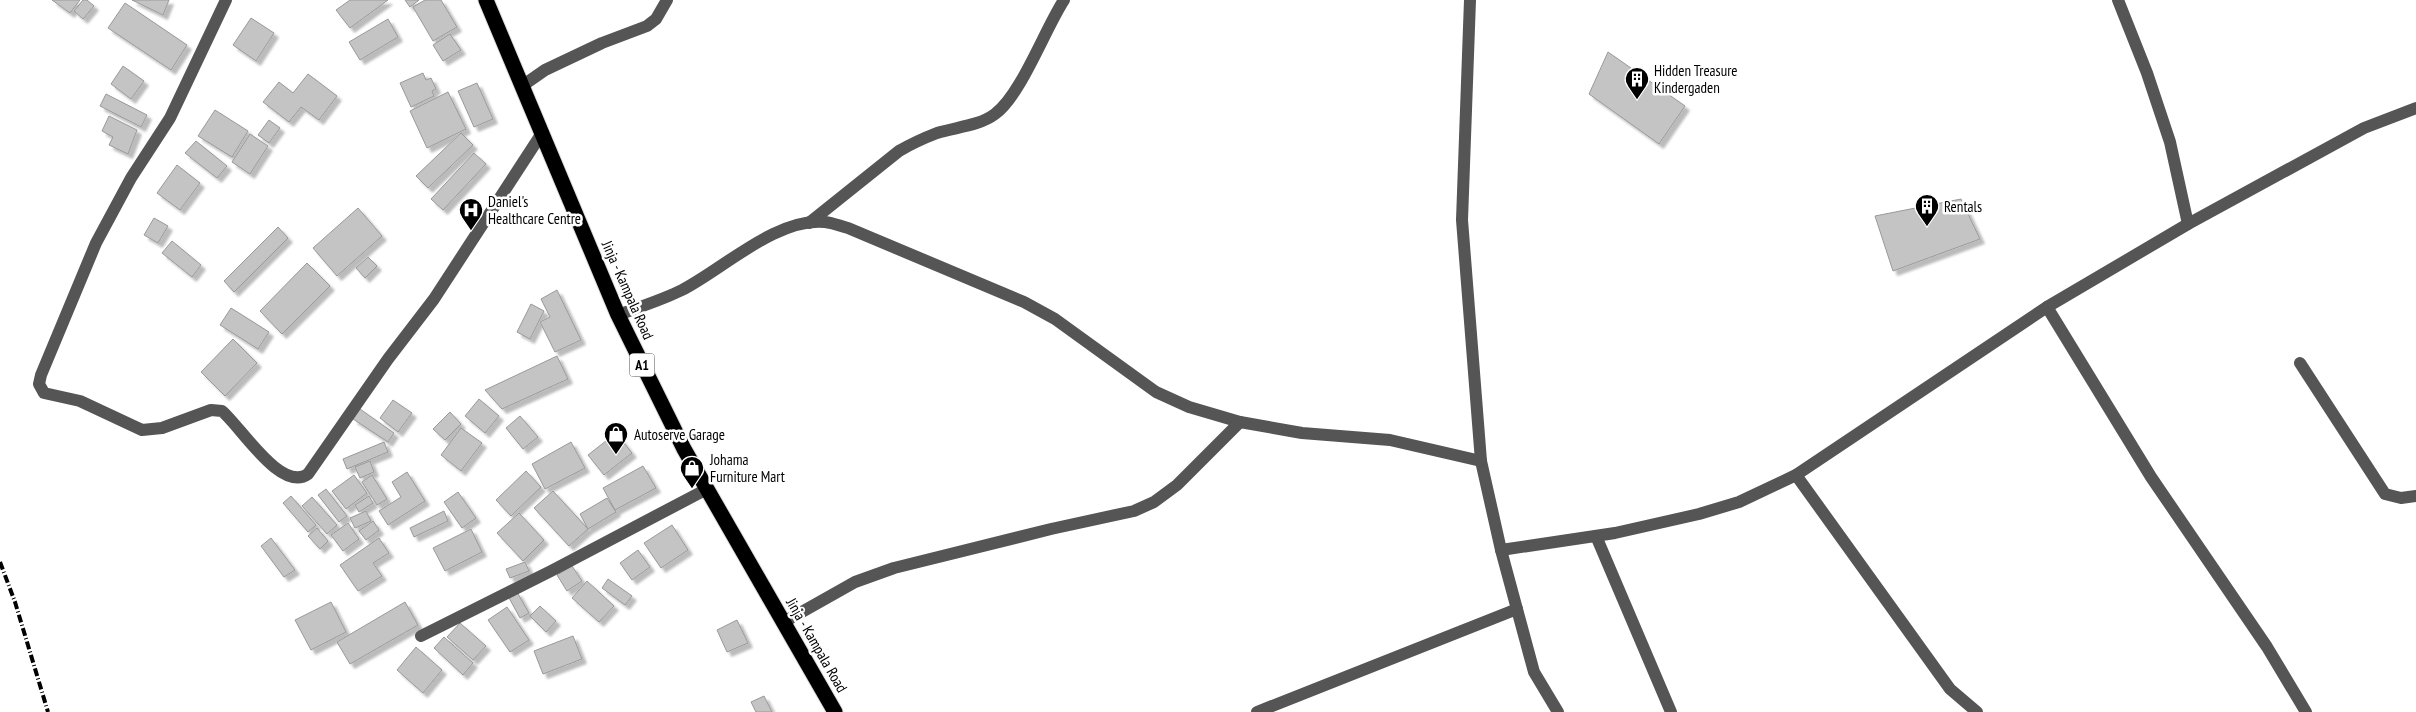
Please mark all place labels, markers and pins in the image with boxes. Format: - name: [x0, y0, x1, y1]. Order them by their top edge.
- place label: Hidden Treasure Kindergaden: [1654, 61, 1737, 97]
- building icon: Hidden Treasure Kindergaden: [1624, 66, 1650, 100]
- place label: Daniel's Healthcare Centre: [488, 192, 581, 228]
- building icon: Rentals: [1914, 193, 1940, 227]
- hospital icon: Daniel's Healthcare Centre: [458, 197, 484, 231]
- place label: Rentals: [1944, 197, 1982, 216]
- shop icon: Autoserve Garage: [603, 421, 629, 455]
- place label: Autoserve Garage: [634, 425, 725, 444]
- place label: Johama Furniture Mart: [709, 450, 785, 486]
- shop icon: Johama Furniture Mart: [679, 455, 705, 489]

